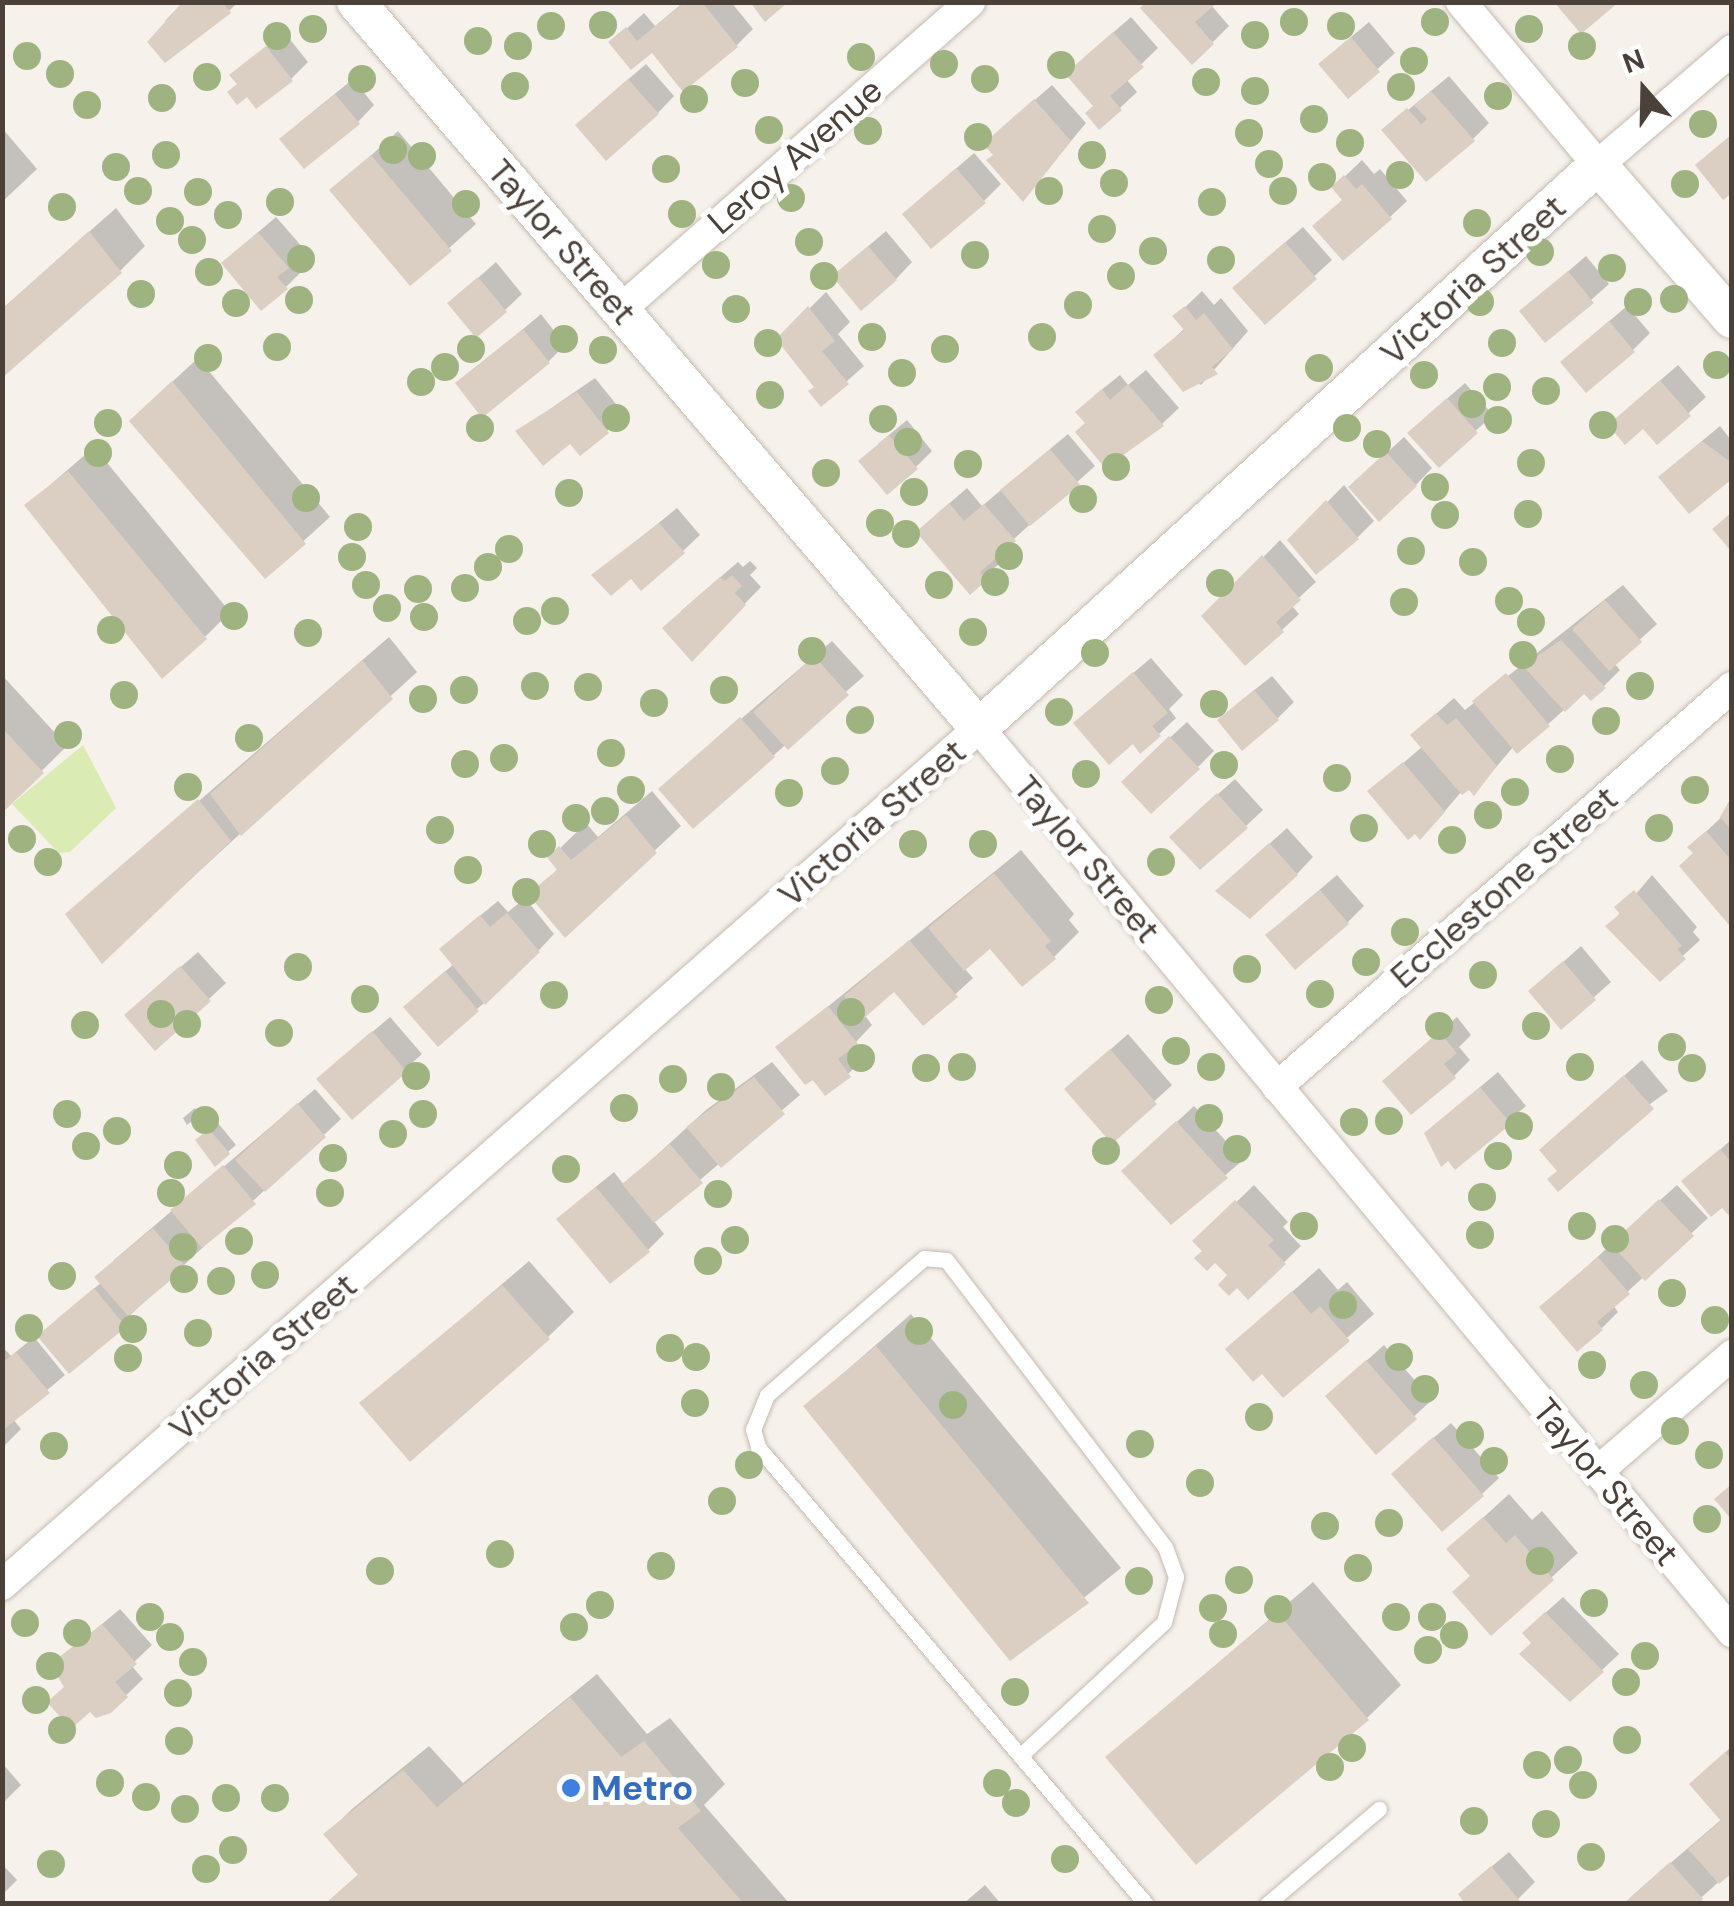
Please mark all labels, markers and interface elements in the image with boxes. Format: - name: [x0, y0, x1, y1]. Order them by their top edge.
- north arrow: [1594, 40, 1694, 140]
- text: N: [1618, 40, 1649, 82]
- street label: Leroy Avenue: [699, 69, 891, 243]
- street label: Taylor Street: [479, 151, 645, 333]
- street label: Victoria Street: [1372, 186, 1574, 374]
- street label: Victoria Street: [770, 730, 974, 916]
- street label: Taylor Street: [1005, 767, 1169, 951]
- street label: Ecclestone Street: [1382, 777, 1626, 997]
- street label: Victoria Street: [161, 1264, 365, 1450]
- street label: Taylor Street: [1524, 1390, 1688, 1574]
- place label: Metro: [591, 1767, 693, 1809]
- marker: Metro: [560, 1777, 582, 1799]

